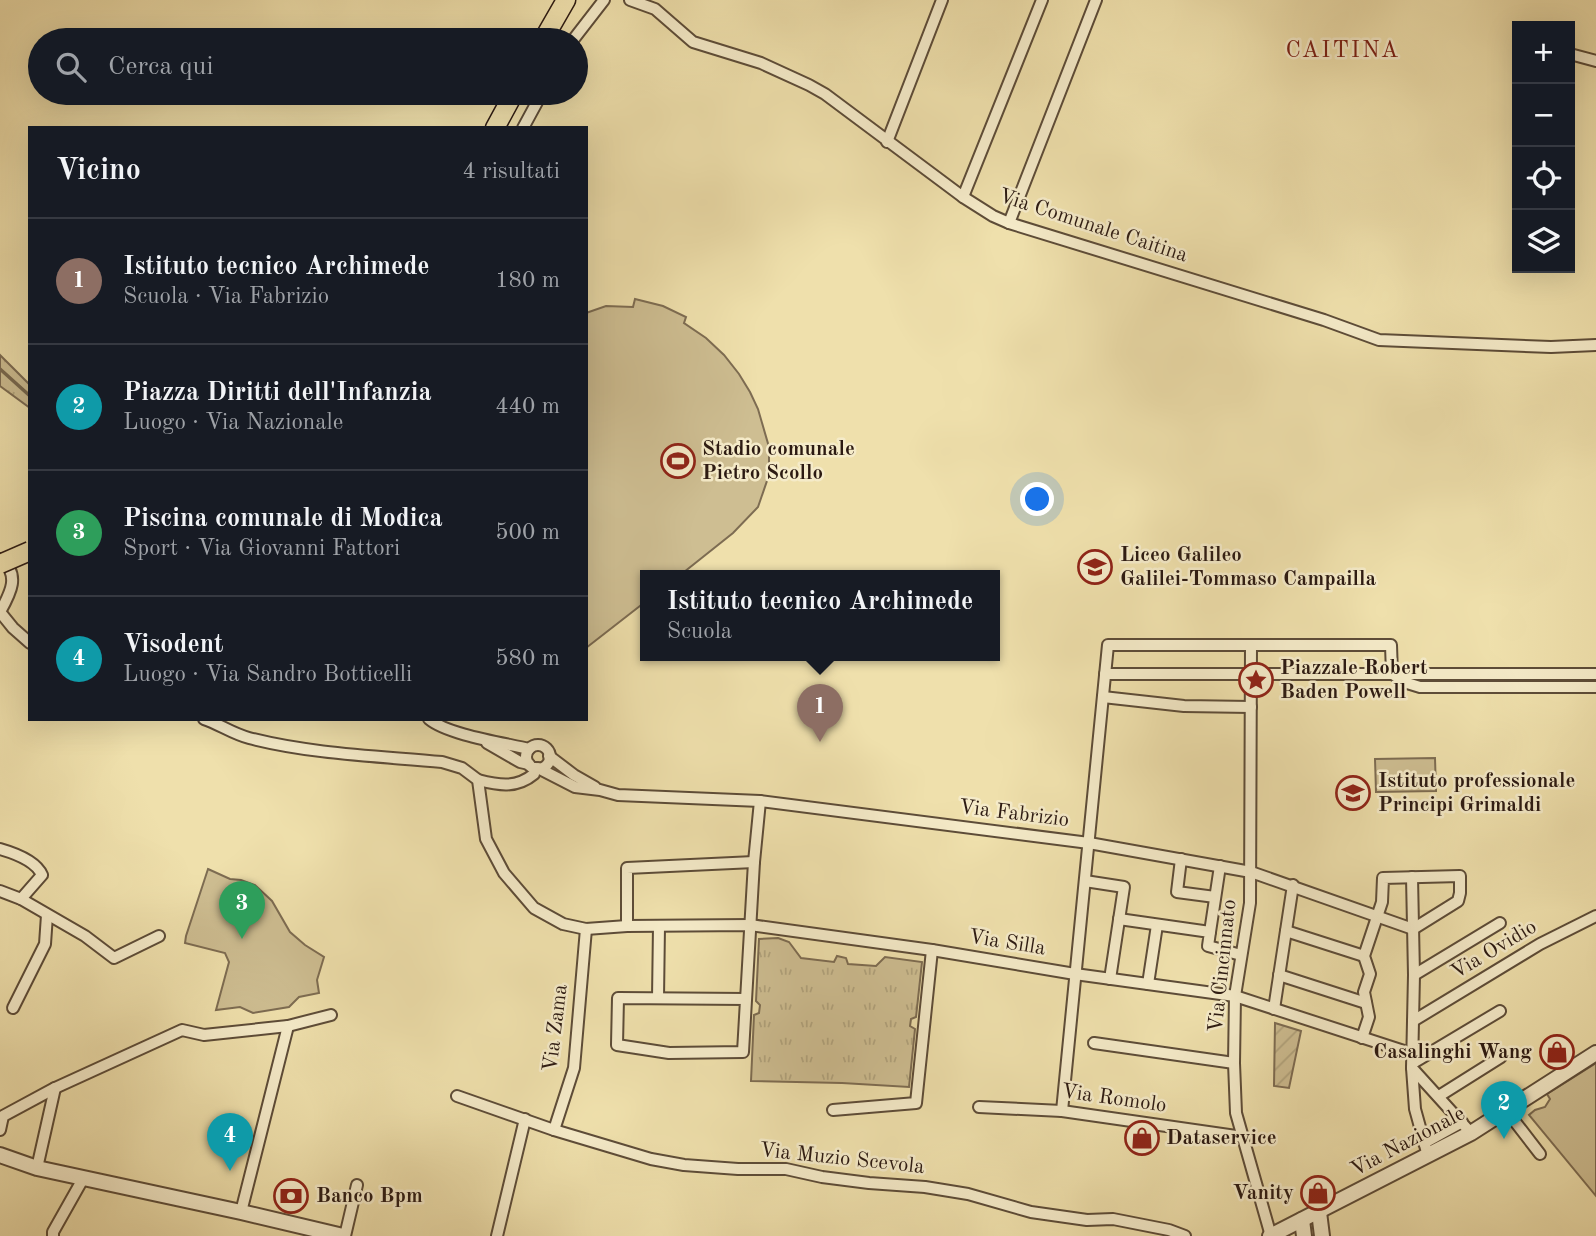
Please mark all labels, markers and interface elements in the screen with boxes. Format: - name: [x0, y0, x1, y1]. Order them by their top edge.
- map controls: [1512, 21, 1575, 273]
- button: +: [1512, 21, 1575, 84]
- search box: [28, 28, 588, 105]
- district label: CAITINA: [1286, 39, 1400, 62]
- icon: search: [52, 48, 90, 86]
- text: Cerca qui: [108, 54, 213, 80]
- button: −: [1512, 84, 1575, 147]
- button: locate: [1512, 147, 1575, 210]
- text: Vicino: [56, 156, 141, 186]
- text: 4 risultati: [462, 160, 560, 183]
- street label: Via Comunale Caitina: [996, 186, 1190, 266]
- button: layers: [1512, 210, 1575, 273]
- text: Istituto tecnico Archimede: [123, 254, 430, 280]
- text: 1: [72, 269, 86, 292]
- text: 180 m: [495, 269, 560, 292]
- text: Scuola · Via Fabrizio: [123, 285, 329, 308]
- text: Piazza Diritti dell'Infanzia: [123, 380, 432, 406]
- text: 2: [72, 395, 86, 418]
- text: 440 m: [495, 395, 560, 418]
- text: Luogo · Via Nazionale: [123, 411, 343, 434]
- place label: Stadio comunale Pietro Scollo: [702, 439, 855, 484]
- sports icon: Stadio comunale Pietro Scollo: [659, 442, 697, 480]
- your location: [1020, 482, 1054, 516]
- text: Piscina comunale di Modica: [123, 506, 443, 532]
- text: 3: [72, 521, 86, 544]
- text: 500 m: [495, 521, 560, 544]
- text: Sport · Via Giovanni Fattori: [123, 537, 400, 560]
- place label: Liceo Galileo Galilei-Tommaso Campailla: [1120, 545, 1376, 590]
- school or university icon: Liceo Galileo Galilei-Tommaso Campailla: [1076, 548, 1114, 586]
- popup: [640, 570, 1000, 661]
- text: Istituto tecnico Archimede: [667, 589, 973, 615]
- text: Scuola: [667, 620, 732, 643]
- text: Visodent: [123, 632, 224, 658]
- text: 4: [72, 647, 86, 670]
- text: 580 m: [495, 647, 560, 670]
- place label: Piazzale Robert Baden Powell: [1280, 658, 1428, 703]
- place icon: Piazzale Robert Baden Powell: [1237, 661, 1275, 699]
- text: Luogo · Via Sandro Botticelli: [123, 663, 412, 686]
- pin: 1: [797, 684, 843, 742]
- place label: Istituto professionale Principi Grimaldi: [1378, 771, 1575, 816]
- school or university icon: Istituto professionale Principi Grimaldi: [1334, 774, 1372, 812]
- street label: Via Fabrizio: [958, 797, 1070, 831]
- pin: 3: [219, 881, 265, 939]
- street label: Via Cincinnato: [1206, 898, 1240, 1034]
- street label: Via Ovidio: [1448, 916, 1540, 984]
- street label: Via Silla: [967, 927, 1047, 959]
- street label: Via Zama: [540, 983, 572, 1073]
- shop icon: Casalinghi Wang: [1538, 1033, 1576, 1071]
- place label: Casalinghi Wang: [1373, 1042, 1532, 1063]
- street label: Via Romolo: [1060, 1081, 1168, 1117]
- pin: 2: [1481, 1081, 1527, 1139]
- street label: Via Nazionale: [1347, 1103, 1469, 1181]
- pin: 4: [207, 1113, 253, 1171]
- shop icon: Dataservice: [1123, 1119, 1161, 1157]
- place label: Dataservice: [1166, 1128, 1277, 1149]
- street label: Via Muzio Scevola: [759, 1140, 925, 1178]
- shop icon: Vanity: [1299, 1174, 1337, 1212]
- bank icon: Banco Bpm: [272, 1177, 310, 1215]
- place label: Vanity: [1233, 1183, 1294, 1204]
- place label: Banco Bpm: [316, 1186, 423, 1207]

